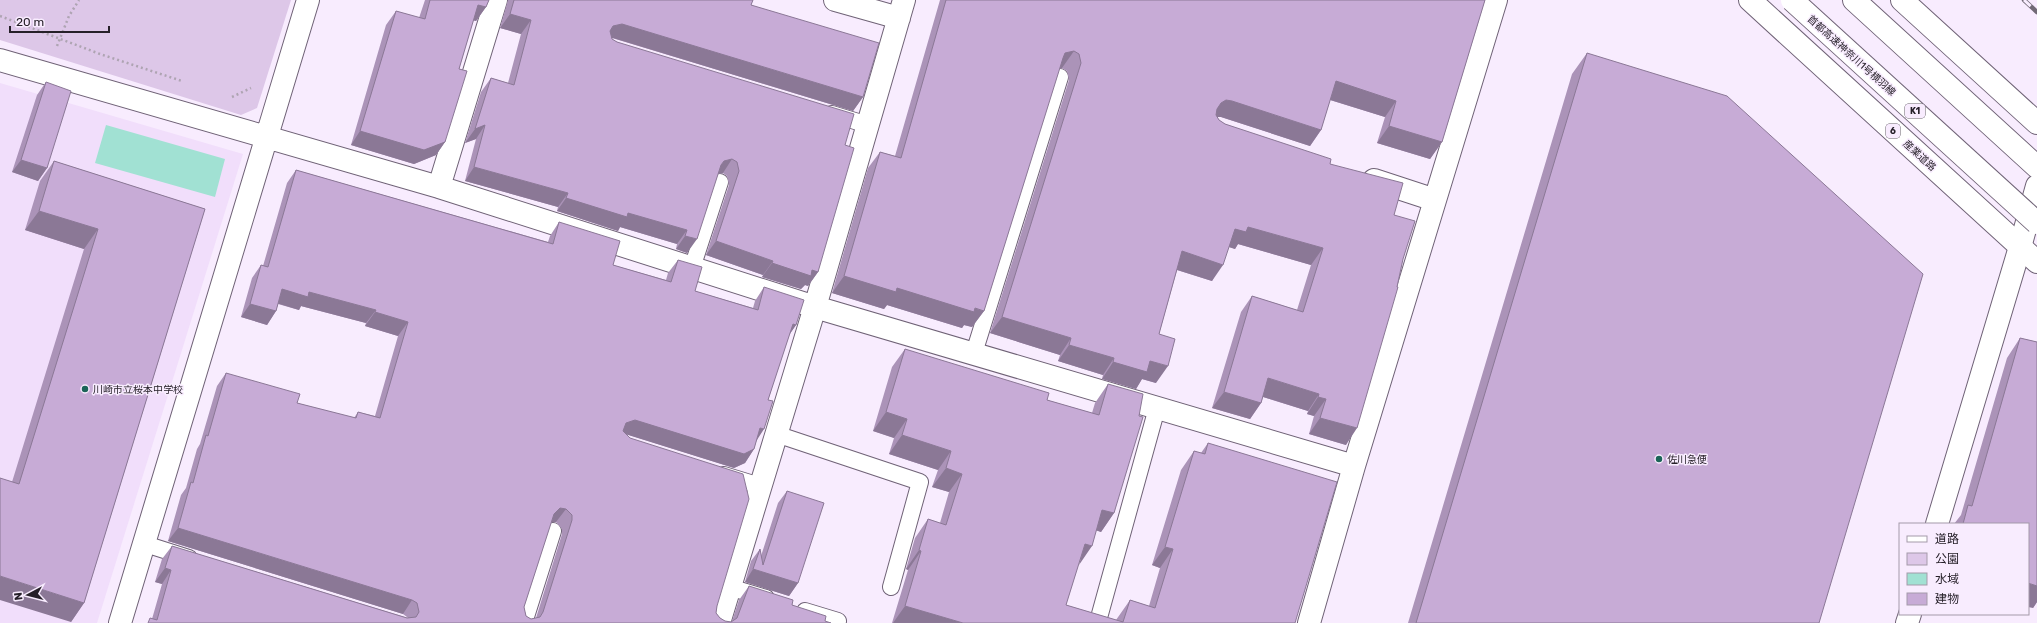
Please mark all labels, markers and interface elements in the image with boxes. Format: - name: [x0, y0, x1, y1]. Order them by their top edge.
- scale bar: [10, 8, 109, 34]
- street label: 首都高速神奈川1号横羽線: [1805, 13, 1898, 98]
- text: 20 m: [16, 15, 44, 29]
- road number: K1: [1905, 104, 1925, 118]
- road number: 6: [1886, 124, 1900, 138]
- street label: 産業道路: [1900, 138, 1938, 174]
- marker: 川崎市立桜本中学校: [80, 384, 90, 394]
- place label: 川崎市立桜本中学校: [93, 384, 183, 396]
- marker: 佐川急便: [1654, 454, 1664, 464]
- place label: 佐川急便: [1667, 454, 1707, 466]
- legend: [1899, 523, 2029, 615]
- text: 道路: [1935, 532, 1959, 546]
- text: 公園: [1935, 552, 1959, 566]
- text: 水域: [1935, 572, 1959, 586]
- north arrow: [8, 575, 48, 615]
- text: N: [12, 591, 26, 601]
- text: 建物: [1935, 592, 1959, 606]

